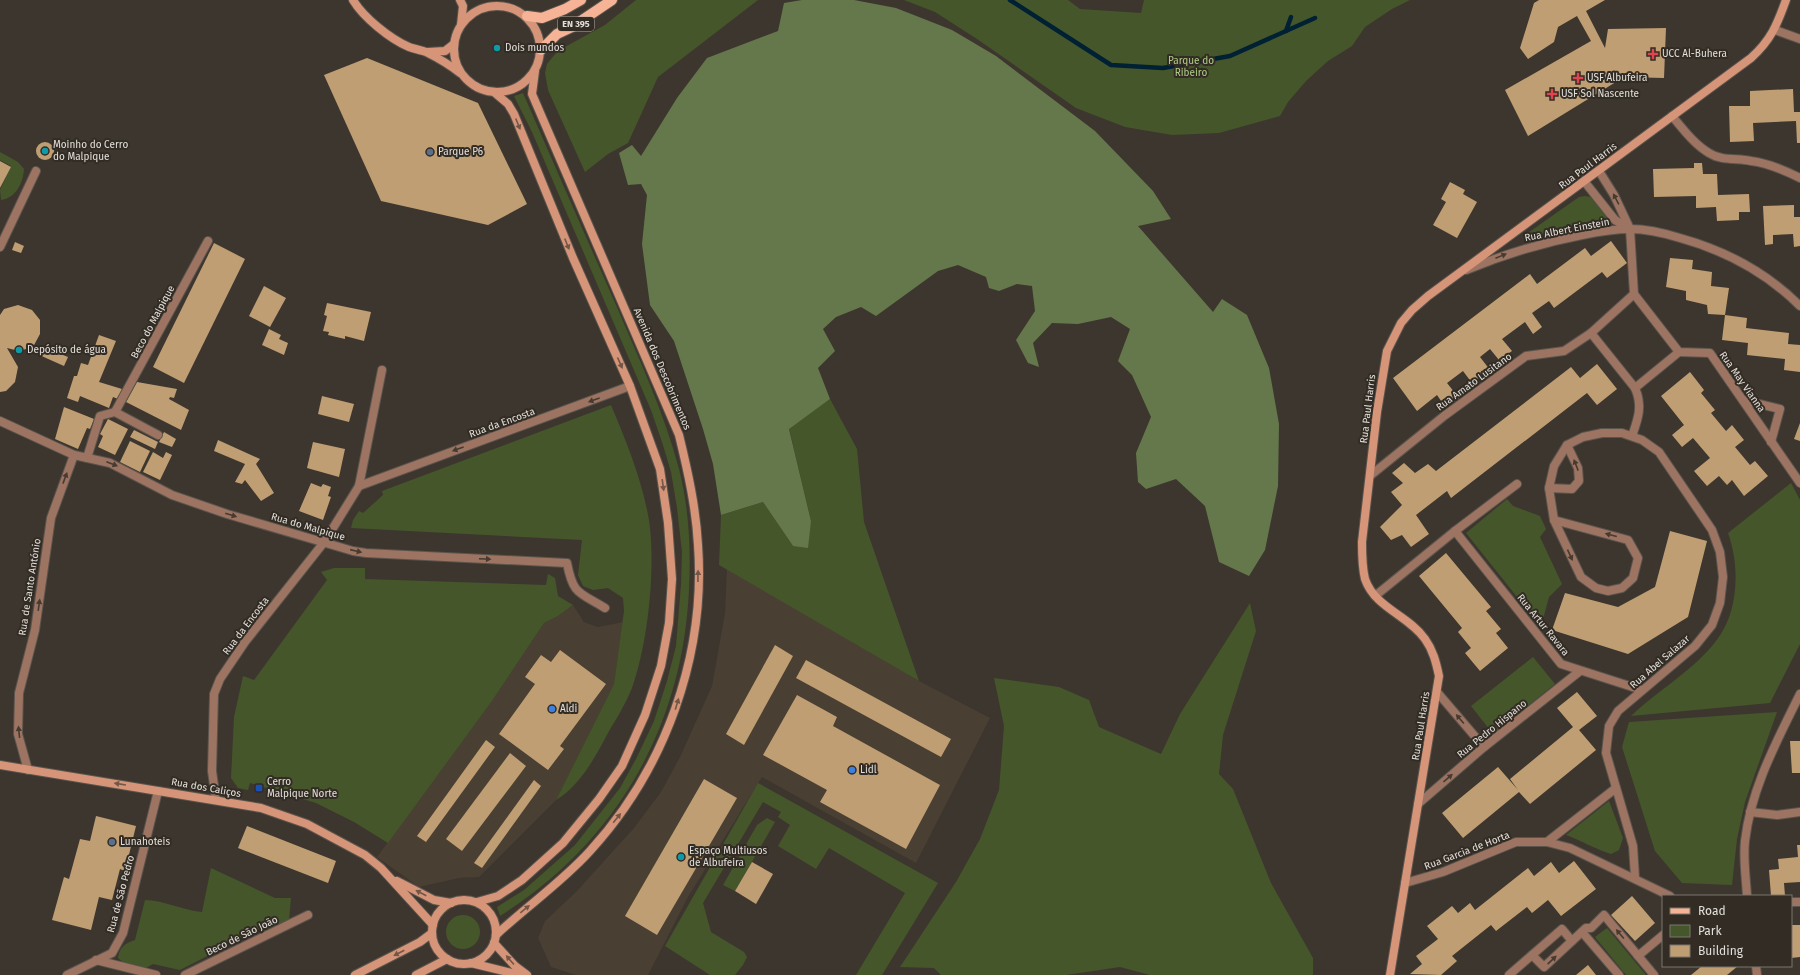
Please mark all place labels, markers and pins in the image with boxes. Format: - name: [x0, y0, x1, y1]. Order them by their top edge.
- place label: Dois mundos: [505, 42, 564, 54]
- marker: Dois mundos: [492, 43, 502, 53]
- marker: UCC Al-Buhera: [1647, 48, 1659, 60]
- place label: UCC Al-Buhera: [1662, 48, 1727, 60]
- marker: USF Albufeira: [1572, 72, 1584, 84]
- place label: USF Albufeira: [1587, 72, 1647, 84]
- marker: USF Sol Nascente: [1546, 88, 1558, 100]
- place label: USF Sol Nascente: [1561, 88, 1639, 100]
- place label: Moinho do Cerro do Malpique: [53, 139, 128, 163]
- marker: Moinho do Cerro do Malpique: [40, 146, 50, 156]
- place label: Parque P6: [438, 146, 483, 158]
- marker: Parque P6: [425, 147, 435, 157]
- place label: Depósito de água: [27, 344, 106, 356]
- marker: Depósito de água: [14, 345, 24, 355]
- place label: Aldi: [560, 703, 578, 715]
- marker: Aldi: [547, 704, 557, 714]
- place label: Lidl: [860, 764, 877, 776]
- marker: Lidl: [847, 765, 857, 775]
- place label: Cerro Malpique Norte: [267, 776, 337, 800]
- marker: Cerro Malpique Norte: [254, 783, 264, 793]
- place label: Lunahoteis: [120, 836, 170, 848]
- marker: Lunahoteis: [107, 837, 117, 847]
- place label: Espaço Multiusos de Albufeira: [689, 845, 768, 869]
- marker: Espaço Multiusos de Albufeira: [676, 852, 686, 862]

